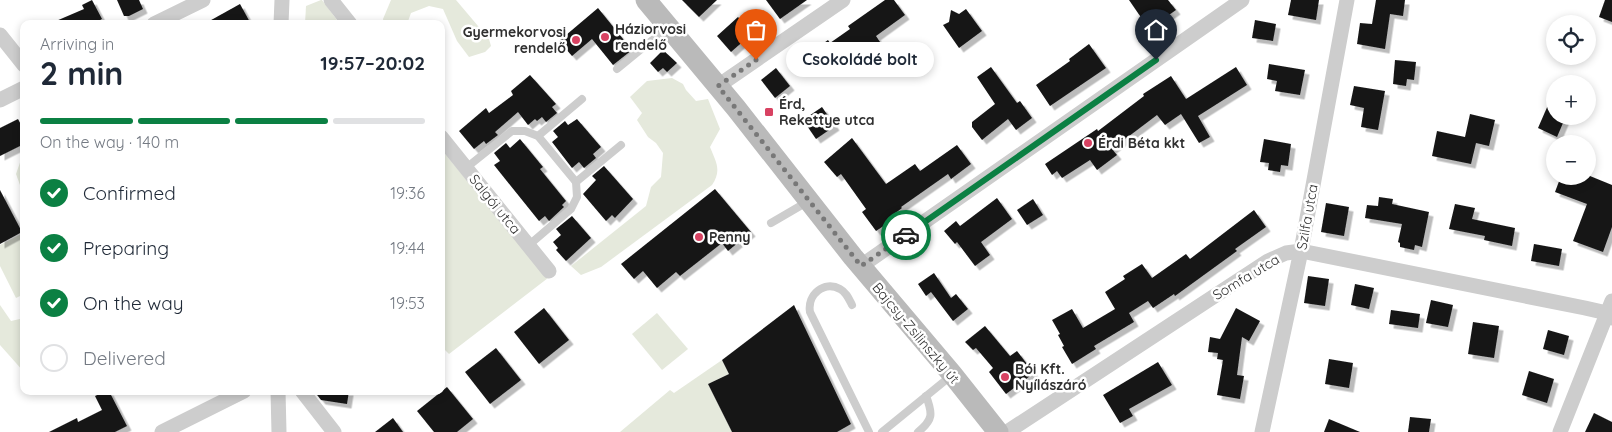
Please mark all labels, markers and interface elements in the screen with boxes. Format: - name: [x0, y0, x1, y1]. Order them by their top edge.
- pin: [735, 9, 777, 60]
- pin: [1135, 9, 1177, 60]
- map controls: [1546, 15, 1596, 185]
- button: locate: [1546, 15, 1596, 65]
- icon: bag: [742, 16, 770, 44]
- icon: home: [1142, 16, 1170, 44]
- place label: Háziorvosi rendelő: [615, 20, 686, 54]
- place label: Gyermekorvosi rendelő: [463, 23, 566, 57]
- marker: Háziorvosi rendelő: [599, 31, 611, 43]
- text: Arriving in: [40, 34, 114, 54]
- marker: Gyermekorvosi rendelő: [570, 34, 582, 46]
- callout: Csokoládé bolt: [786, 42, 934, 78]
- text: Csokoládé bolt: [802, 49, 918, 69]
- text: 19:57–20:02: [320, 51, 425, 75]
- text: 2 min: [40, 53, 123, 93]
- button: +: [1546, 75, 1596, 125]
- place label: Érd, Rekettye utca: [779, 95, 874, 129]
- marker: Érd, Rekettye utca: [763, 106, 775, 118]
- text: On the way · 140 m: [40, 132, 179, 152]
- place label: Érdi Béta kkt: [1098, 134, 1186, 152]
- button: −: [1546, 135, 1596, 185]
- marker: Érdi Béta kkt: [1082, 137, 1094, 149]
- street label: Salgói utca: [465, 170, 525, 238]
- icon: check: [40, 179, 68, 207]
- text: Confirmed: [83, 181, 176, 205]
- text: 19:36: [390, 183, 425, 203]
- street label: Szilfa utca: [1292, 183, 1322, 251]
- courier: [881, 210, 931, 260]
- icon: car: [892, 221, 920, 249]
- place label: Penny: [709, 228, 750, 246]
- marker: Penny: [693, 231, 705, 243]
- icon: check: [40, 234, 68, 262]
- text: Preparing: [83, 236, 169, 260]
- text: 19:44: [390, 238, 425, 258]
- street label: Somfa utca: [1209, 250, 1283, 304]
- street label: Bajcsy-Zsilinszky út: [868, 279, 964, 388]
- icon: check: [40, 289, 68, 317]
- text: On the way: [83, 291, 184, 315]
- text: 19:53: [390, 293, 425, 313]
- text: Delivered: [83, 346, 166, 370]
- place label: Bói Kft. Nyílászáró: [1015, 360, 1087, 394]
- marker: Bói Kft. Nyílászáró: [999, 371, 1011, 383]

